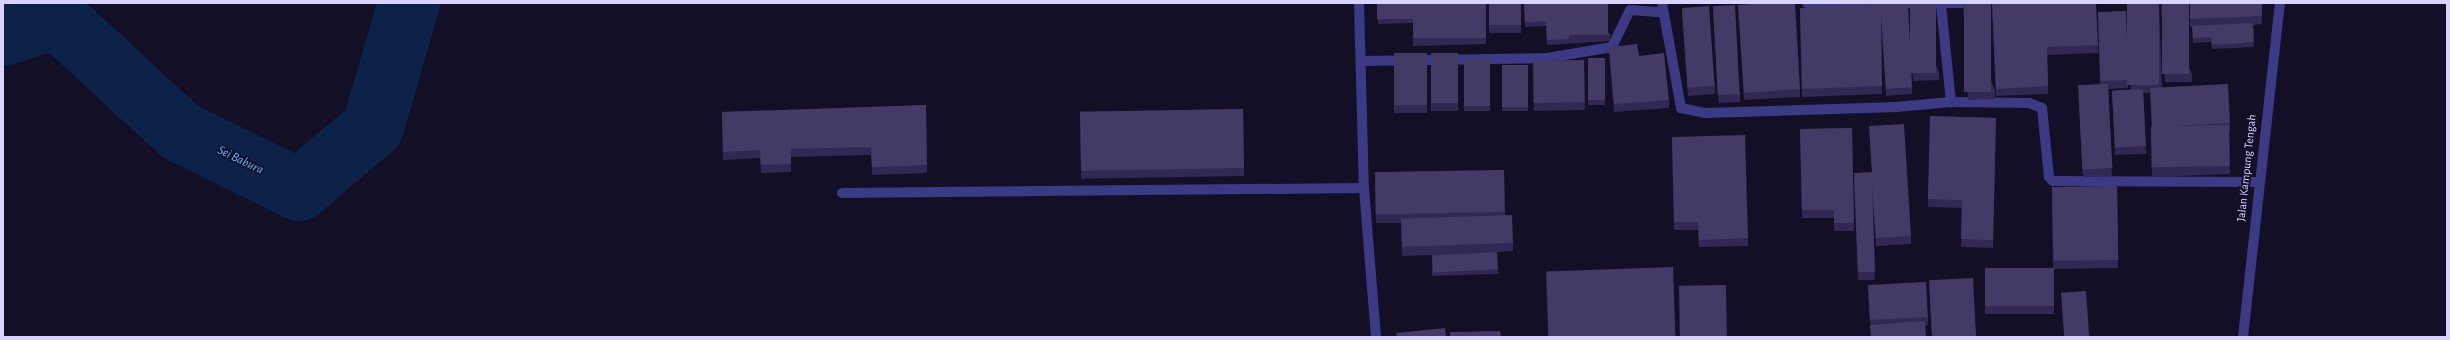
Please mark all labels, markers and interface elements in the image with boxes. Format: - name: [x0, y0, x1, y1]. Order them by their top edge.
- street label: Jalan Kampung Tengah: [2234, 114, 2260, 222]
- water label: Sei Babura: [214, 143, 266, 179]

